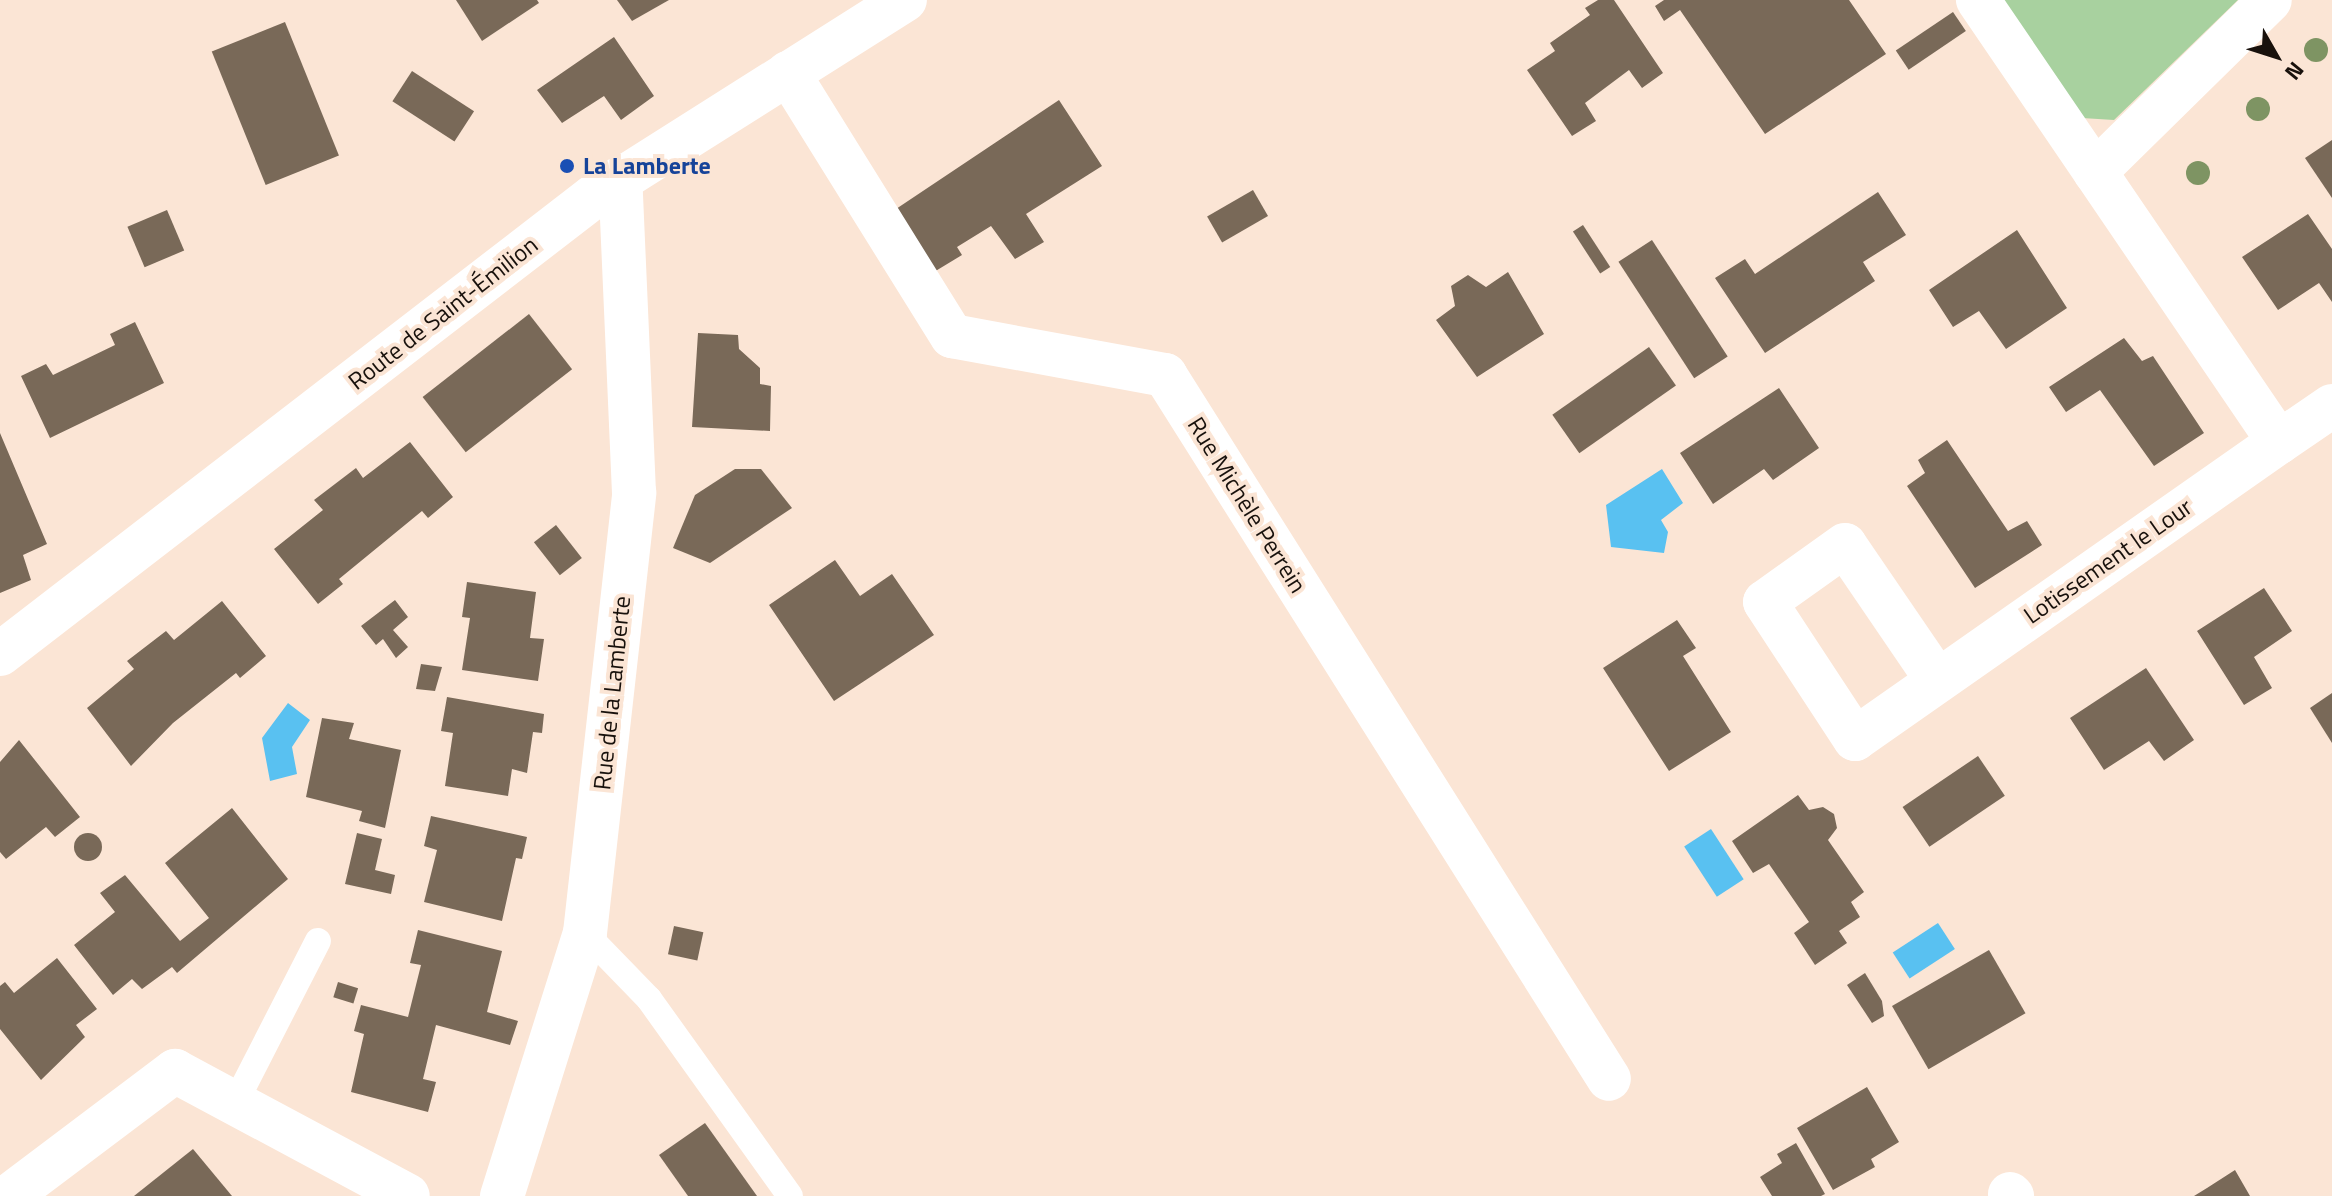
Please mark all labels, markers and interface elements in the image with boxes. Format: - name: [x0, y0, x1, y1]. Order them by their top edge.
- north arrow: [2236, 16, 2316, 96]
- text: N: [2277, 54, 2313, 88]
- place label: La Lamberte: [583, 152, 711, 180]
- marker: La Lamberte: [558, 157, 576, 175]
- street label: Route de Saint-Émilion: [343, 230, 543, 396]
- street label: Rue Michèle Perrein: [1181, 412, 1313, 598]
- street label: Lotissement le Lour: [2018, 492, 2198, 630]
- street label: Rue de la Lamberte: [587, 595, 637, 791]

